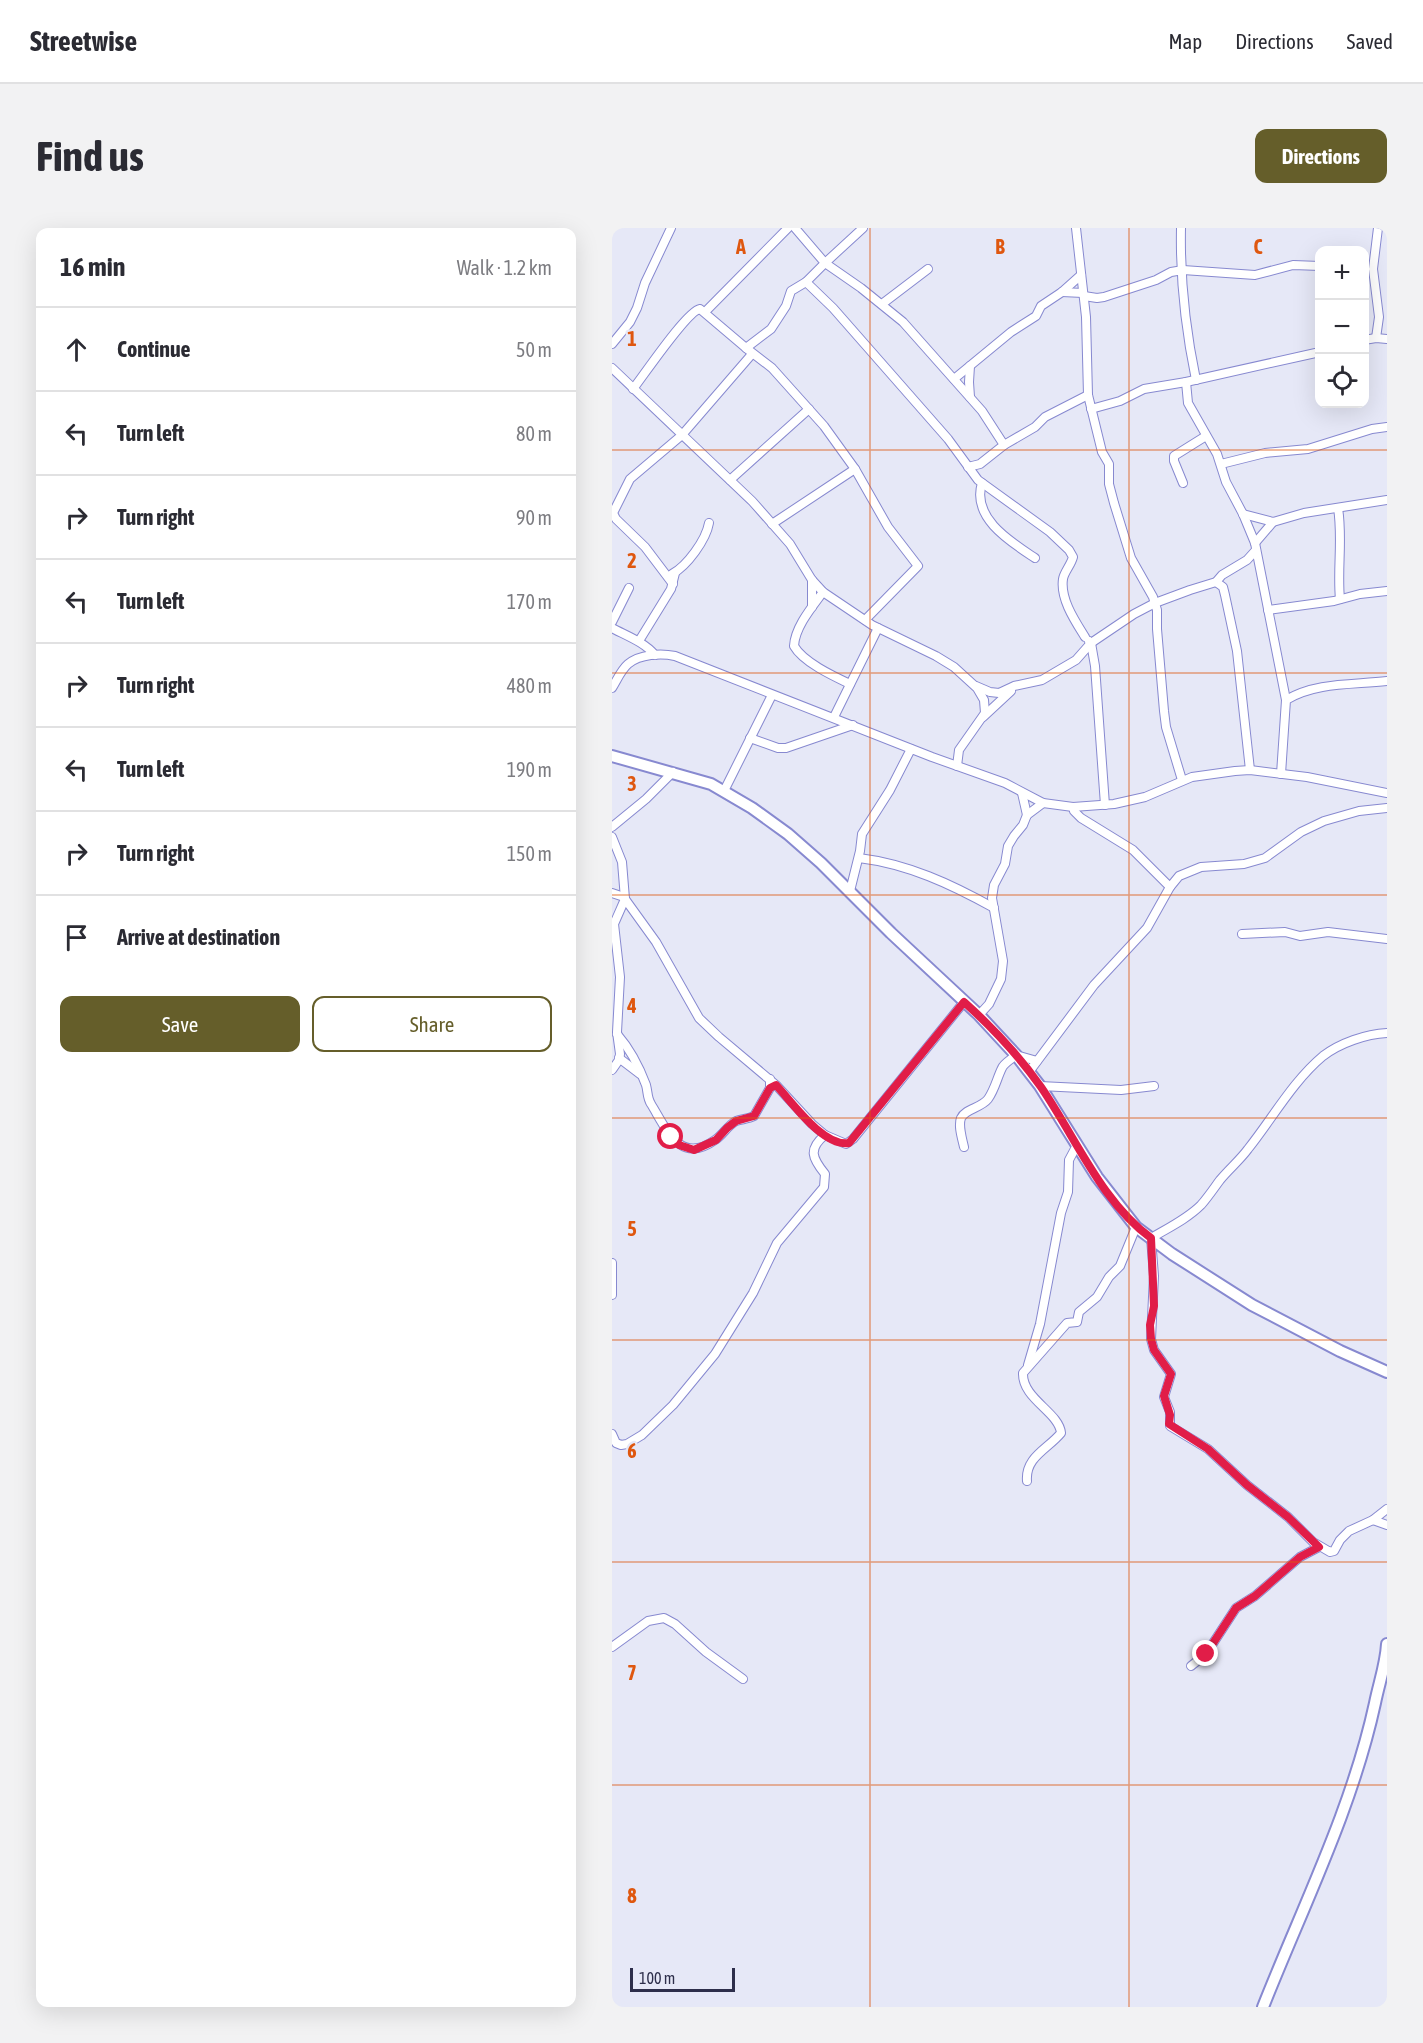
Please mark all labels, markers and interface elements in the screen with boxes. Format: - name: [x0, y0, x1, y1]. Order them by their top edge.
- text: Streetwise: [30, 25, 137, 57]
- text: Map: [1168, 29, 1202, 53]
- text: Directions: [1235, 29, 1314, 53]
- text: Saved: [1347, 29, 1393, 53]
- button: Directions: [1255, 129, 1387, 183]
- text: Find us: [36, 132, 144, 180]
- text: A: [735, 235, 746, 258]
- text: B: [995, 235, 1005, 258]
- text: C: [1254, 235, 1263, 258]
- map controls: [1315, 246, 1369, 408]
- button: +: [1315, 246, 1369, 300]
- text: 16 min: [60, 252, 125, 282]
- text: Walk · 1.2 km: [457, 256, 552, 279]
- button: −: [1315, 300, 1369, 354]
- text: 1: [627, 327, 637, 350]
- icon: ahead: [60, 333, 93, 366]
- text: Continue: [117, 336, 191, 362]
- text: 50 m: [516, 338, 552, 361]
- button: locate: [1315, 354, 1369, 408]
- icon: left: [60, 417, 93, 450]
- text: Turn left: [117, 420, 184, 446]
- text: 80 m: [516, 422, 552, 445]
- icon: right: [60, 501, 93, 534]
- text: Turn right: [117, 504, 194, 530]
- text: 90 m: [516, 506, 552, 529]
- text: 2: [627, 549, 637, 572]
- icon: left: [60, 585, 93, 618]
- text: Turn left: [117, 588, 184, 614]
- text: 170 m: [507, 590, 552, 613]
- icon: right: [60, 669, 93, 702]
- text: Turn right: [117, 672, 194, 698]
- text: 480 m: [507, 674, 552, 697]
- icon: left: [60, 753, 93, 786]
- text: Turn left: [117, 756, 184, 782]
- text: 190 m: [507, 758, 552, 781]
- text: 3: [627, 772, 637, 795]
- icon: right: [60, 837, 93, 870]
- text: Turn right: [117, 840, 194, 866]
- text: 150 m: [507, 842, 552, 865]
- icon: arrive: [60, 921, 93, 954]
- text: Arrive at destination: [117, 924, 280, 950]
- text: 4: [626, 994, 637, 1017]
- button: Save: [60, 996, 300, 1052]
- button: Share: [312, 996, 552, 1052]
- route start: [657, 1123, 683, 1149]
- text: 5: [627, 1217, 637, 1240]
- text: 6: [627, 1439, 637, 1462]
- route end: [1192, 1640, 1218, 1666]
- text: 7: [627, 1661, 637, 1684]
- text: 8: [627, 1884, 637, 1907]
- scale bar: [630, 1965, 735, 1992]
- text: 100 m: [639, 1969, 675, 1987]

